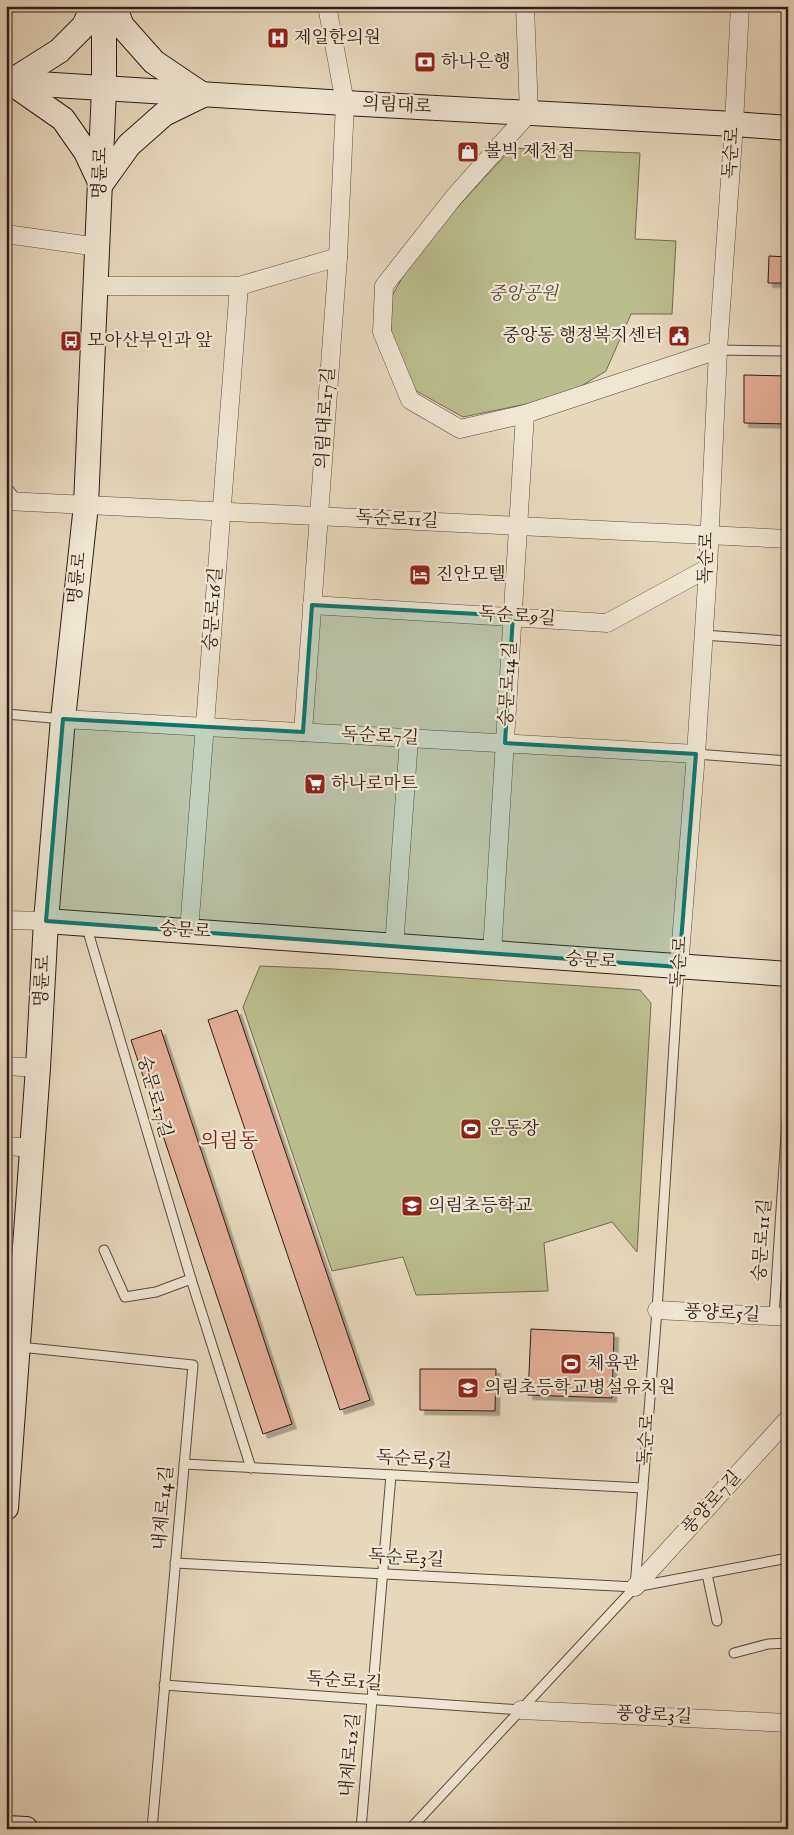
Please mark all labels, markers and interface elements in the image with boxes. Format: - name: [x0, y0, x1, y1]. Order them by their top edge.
- hospital icon: 제일한의원: [266, 26, 290, 50]
- place label: 제일한의원: [294, 27, 381, 50]
- bank icon: 하나은행: [413, 50, 437, 74]
- place label: 하나은행: [441, 51, 511, 74]
- street label: 의림대로: [362, 93, 432, 119]
- street label: 독순로: [719, 126, 745, 180]
- shop icon: 볼빅 제천점: [456, 140, 480, 164]
- place label: 볼빅 제천점: [484, 141, 575, 164]
- street label: 명륜로: [89, 147, 113, 199]
- park label: 중앙공원: [488, 283, 559, 306]
- public building icon: 중앙동 행정복지센터: [667, 324, 691, 348]
- place label: 중앙동 행정복지센터: [503, 325, 663, 348]
- bus stop icon: 모아산부인과 앞: [59, 329, 83, 353]
- place label: 모아산부인과 앞: [87, 330, 213, 353]
- street label: 의림대로17길: [311, 366, 341, 470]
- street label: 독순로11길: [355, 506, 439, 534]
- street label: 독순로: [695, 532, 719, 584]
- street label: 명륜로: [64, 551, 92, 605]
- hotel icon: 진안모텔: [408, 563, 432, 587]
- place label: 진안모텔: [436, 564, 506, 587]
- street label: 숭문로16길: [200, 566, 228, 652]
- street label: 독순로9길: [478, 603, 556, 631]
- street label: 숭문로14길: [495, 641, 523, 727]
- street label: 독순로7길: [340, 723, 420, 751]
- supermarket icon: 하나로마트: [303, 772, 327, 796]
- place label: 하나로마트: [331, 773, 419, 796]
- street label: 숭문로: [158, 918, 212, 944]
- street label: 독순로: [667, 935, 693, 989]
- street label: 숭문로: [564, 948, 618, 974]
- street label: 명륜로: [30, 954, 56, 1008]
- street label: 숭문로17길: [131, 1053, 177, 1141]
- sports icon: 운동장: [459, 1117, 483, 1141]
- place label: 운동장: [487, 1118, 540, 1141]
- district label: 의림동: [200, 1129, 258, 1154]
- school or university icon: 의림초등학교: [400, 1194, 424, 1218]
- place label: 의림초등학교: [428, 1195, 533, 1218]
- street label: 숭문로11길: [749, 1198, 777, 1282]
- street label: 풍양로5길: [683, 1301, 761, 1327]
- sports icon: 체육관: [559, 1352, 583, 1376]
- place label: 체육관: [587, 1353, 640, 1376]
- school or university icon: 의림초등학교병설유치원: [456, 1376, 480, 1400]
- place label: 의림초등학교병설유치원: [484, 1377, 675, 1400]
- street label: 독순로: [634, 1413, 660, 1467]
- street label: 독순로5길: [375, 1447, 453, 1473]
- street label: 내제로14길: [149, 1465, 179, 1551]
- street label: 풍양로7길: [677, 1466, 747, 1540]
- street label: 독순로3길: [367, 1546, 445, 1572]
- street label: 독순로1길: [305, 1668, 383, 1696]
- street label: 풍양로3길: [615, 1703, 693, 1729]
- street label: 내제로12길: [336, 1712, 366, 1798]

